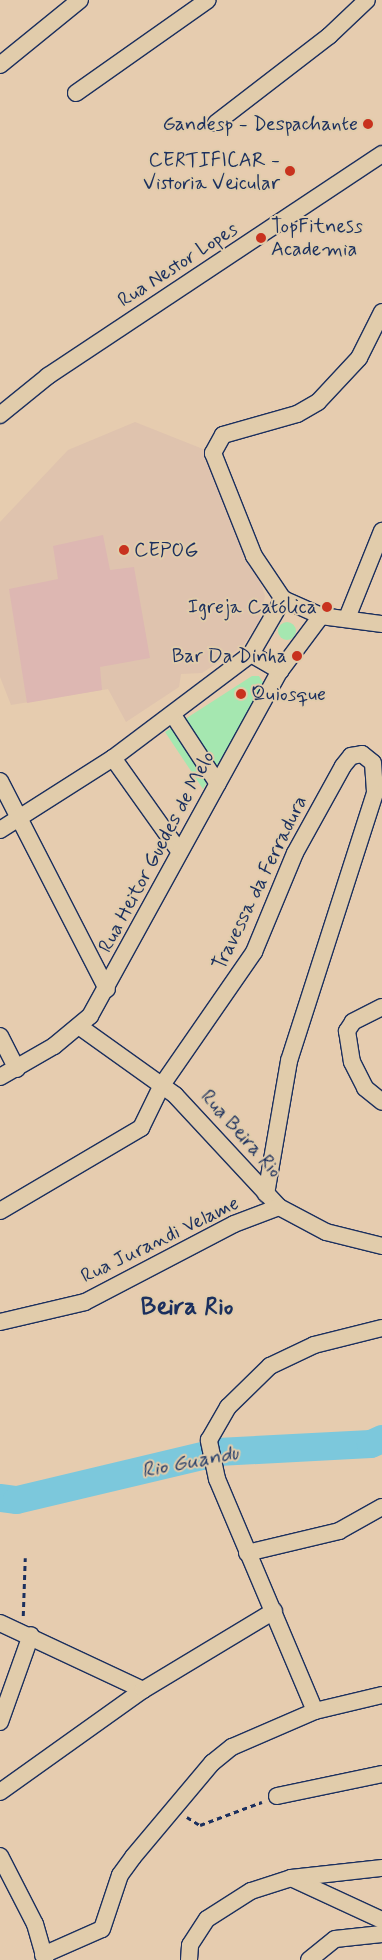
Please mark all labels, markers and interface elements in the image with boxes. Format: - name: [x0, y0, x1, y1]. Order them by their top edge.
- place label: Gandesp - Despachante: [162, 112, 358, 136]
- marker: Gandesp - Despachante: [362, 118, 374, 130]
- place label: CERTIFICAR - Vistoria Veicular: [143, 148, 280, 195]
- marker: CERTIFICAR - Vistoria Veicular: [284, 165, 296, 177]
- place label: TopFitness Academia: [271, 215, 363, 262]
- street label: Rua Nestor Lopes: [112, 217, 244, 313]
- marker: TopFitness Academia: [255, 232, 267, 244]
- place label: CEPOG: [134, 538, 198, 562]
- marker: CEPOG: [118, 544, 130, 556]
- place label: Igreja Católica: [188, 595, 317, 619]
- marker: Igreja Católica: [321, 601, 333, 613]
- place label: Bar Da Dinha: [173, 644, 287, 668]
- marker: Bar Da Dinha: [291, 650, 303, 662]
- place label: Quiosque: [251, 682, 326, 706]
- marker: Quiosque: [235, 688, 247, 700]
- street label: Rua Heitor Guedes de Melo: [94, 747, 220, 957]
- street label: Travessa da Ferradura: [207, 792, 313, 974]
- street label: Rua Beira Rio: [195, 1085, 287, 1183]
- street label: Rua Jurandi Velame: [75, 1190, 245, 1290]
- district label: Beira Rio: [140, 1293, 234, 1323]
- water label: Rio Guandu: [139, 1440, 241, 1484]

